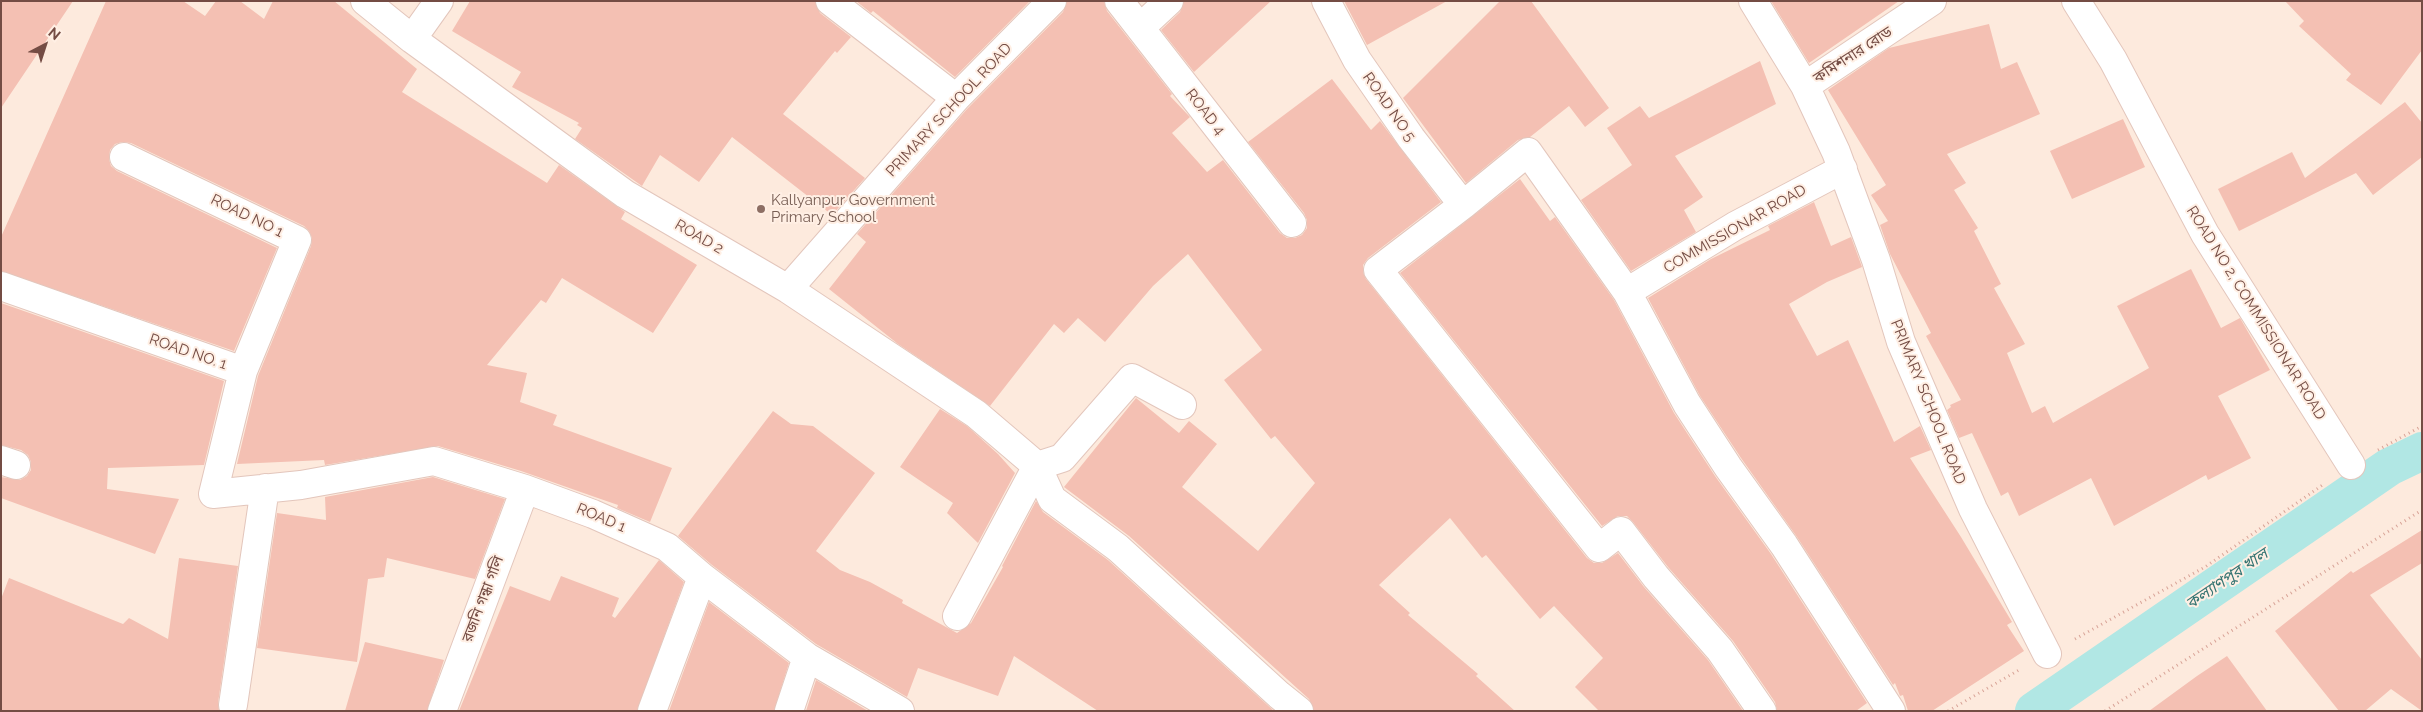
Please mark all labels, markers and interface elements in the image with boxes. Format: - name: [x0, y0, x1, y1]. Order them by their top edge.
- north arrow: [20, 20, 70, 70]
- street label: কমিশনার রোড: [1810, 23, 1896, 87]
- text: N: [45, 24, 64, 43]
- street label: PRIMARY SCHOOL ROAD: [882, 39, 1016, 181]
- street label: ROAD NO 5: [1359, 69, 1419, 145]
- street label: ROAD 4: [1181, 85, 1229, 139]
- street label: COMMISSIONAR ROAD: [1661, 181, 1809, 277]
- street label: ROAD NO 1: [208, 191, 286, 241]
- place label: Kallyanpur Government Primary School: [771, 191, 935, 226]
- marker: Kallyanpur Government Primary School: [755, 203, 767, 215]
- street label: ROAD NO 2, COMMISSIONAR ROAD: [2183, 203, 2329, 423]
- street label: ROAD 2: [671, 216, 727, 258]
- street label: PRIMARY SCHOOL ROAD: [1887, 317, 1969, 487]
- street label: ROAD NO. 1: [147, 330, 229, 374]
- street label: ROAD 1: [574, 500, 628, 536]
- water label: কল্যাণপুর খাল: [2182, 545, 2272, 613]
- street label: রজনি গন্ধা গলি: [458, 553, 508, 645]

